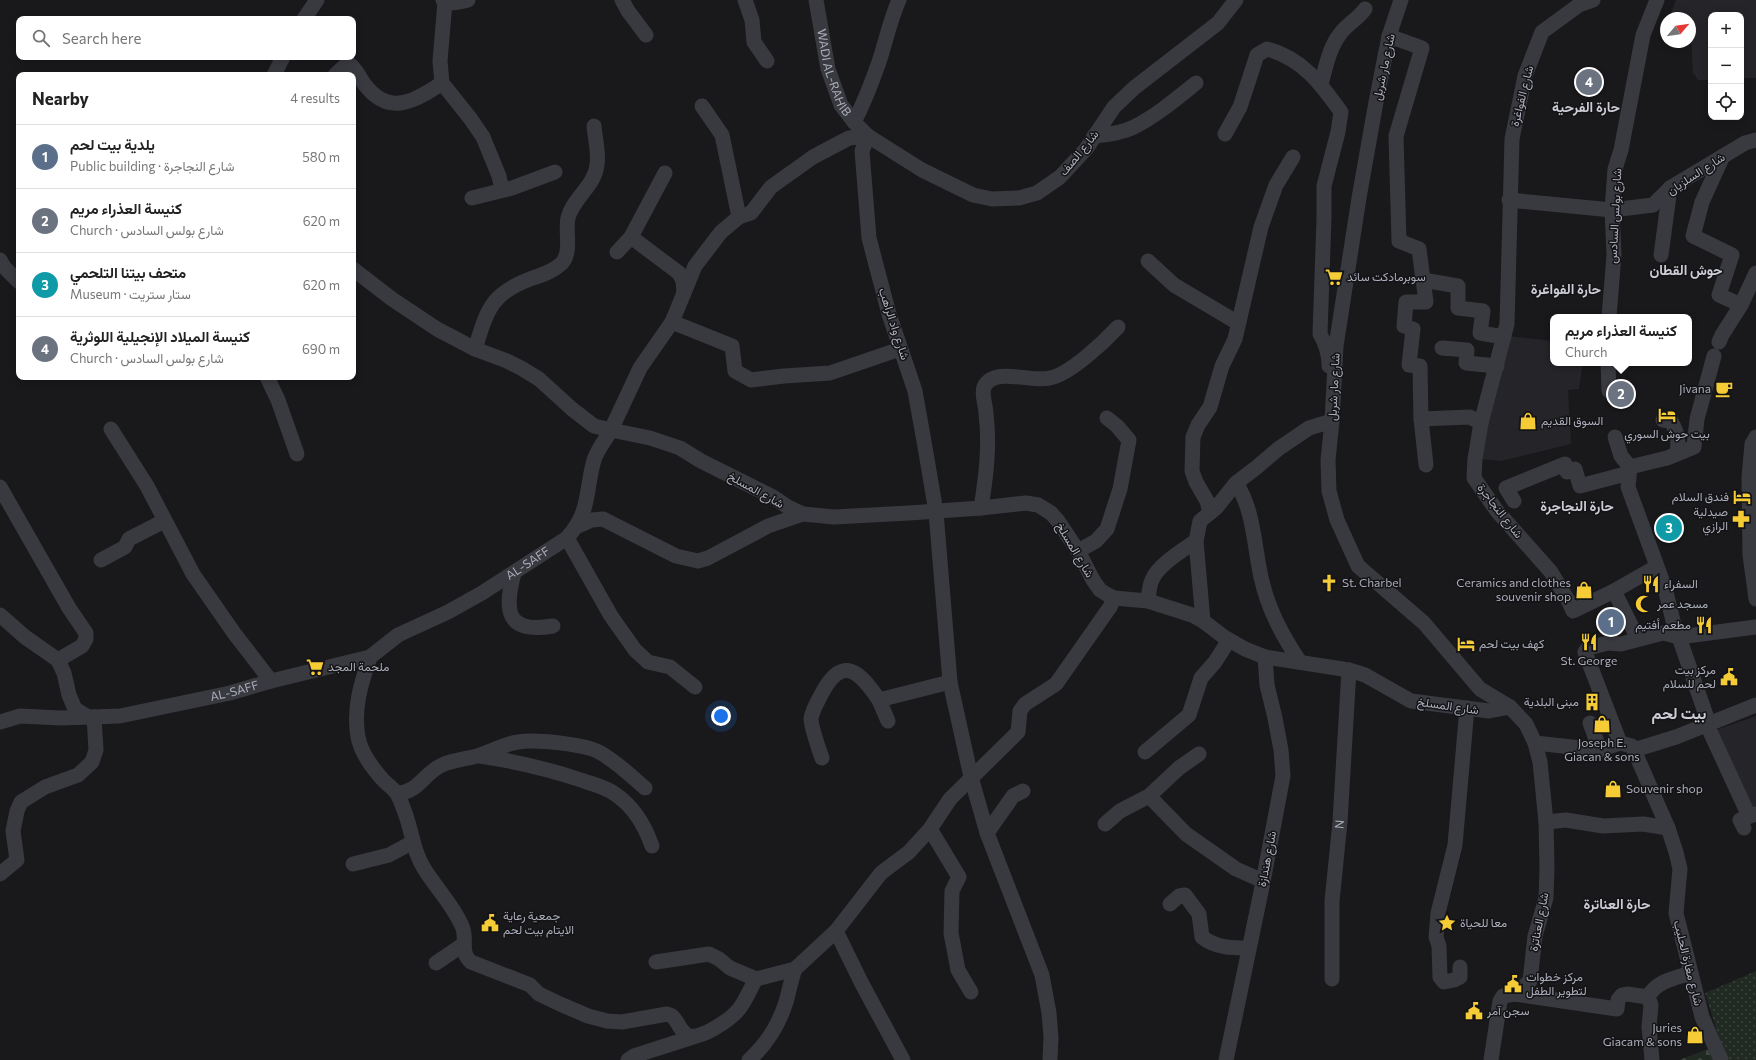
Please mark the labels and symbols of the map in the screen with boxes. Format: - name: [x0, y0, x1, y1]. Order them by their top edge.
- north arrow: [1660, 12, 1696, 48]
- street label: WADI AL-RAHIB: [815, 28, 855, 118]
- street label: شارع مار شربل: [1369, 32, 1400, 102]
- street label: شارع الفواغرة: [1507, 64, 1538, 128]
- pin: 4: [1576, 67, 1602, 97]
- district label: حارة الفرحية: [1552, 98, 1621, 116]
- street label: شارع الصف: [1056, 127, 1103, 180]
- street label: شارع السلزيان: [1664, 149, 1729, 200]
- street label: شارع بولس السادس: [1605, 168, 1626, 264]
- district label: حوش القطان: [1649, 261, 1723, 279]
- supermarket icon: سوبرمادكت سائد: [1324, 267, 1344, 287]
- place label: سوبرمادكت سائد: [1347, 269, 1426, 285]
- district label: حارة الفواغرة: [1531, 280, 1602, 298]
- street label: شارع واد الراهب: [874, 286, 913, 362]
- street label: شارع مار شربل: [1324, 353, 1345, 421]
- pin: 2: [1608, 379, 1634, 409]
- cafe icon: Jivana: [1714, 379, 1734, 399]
- place label: Jivana: [1679, 381, 1711, 396]
- hotel icon: بيت حوش السوري: [1657, 405, 1677, 425]
- shop icon: السوق القديم: [1518, 411, 1538, 431]
- place label: السوق القديم: [1541, 413, 1603, 429]
- place label: بيت حوش السوري: [1624, 426, 1710, 444]
- street label: شارع المسلخ: [725, 468, 787, 513]
- street label: شارع النجاجرة: [1473, 480, 1526, 542]
- hotel icon: فندق السلام: [1732, 487, 1752, 507]
- place label: فندق السلام: [1672, 489, 1729, 505]
- district label: حارة النجاجرة: [1540, 497, 1614, 515]
- place label: صيدلية الرازي: [1693, 504, 1728, 536]
- pharmacy icon: صيدلية الرازي: [1731, 509, 1751, 529]
- pin: 3: [1656, 513, 1682, 543]
- street label: شارع المسلخ: [1051, 519, 1098, 581]
- street label: AL-SAFF: [503, 543, 552, 582]
- church icon: St. Charbel: [1319, 573, 1339, 593]
- restaurant icon: السفراء: [1641, 574, 1661, 594]
- place label: St. Charbel: [1342, 575, 1402, 589]
- place label: Ceramics and clothes souvenir shop: [1456, 575, 1571, 603]
- place label: السفراء: [1664, 576, 1698, 592]
- shop icon: Ceramics and clothes souvenir shop: [1574, 580, 1594, 600]
- mosque icon: مسجد عمر: [1634, 594, 1654, 614]
- place label: مسجد عمر: [1656, 596, 1708, 612]
- pin: 1: [1598, 607, 1624, 637]
- restaurant icon: مطعم أفتيم: [1694, 615, 1714, 635]
- place label: مطعم أفتيم: [1635, 617, 1691, 633]
- restaurant icon: St. George: [1579, 632, 1599, 652]
- hotel icon: كهف بيت لحم: [1456, 634, 1476, 654]
- place label: كهف بيت لحم: [1479, 636, 1544, 652]
- place label: St. George: [1561, 653, 1617, 667]
- supermarket icon: ملحمة المجد: [305, 657, 325, 677]
- place label: ملحمة المجد: [328, 659, 389, 674]
- place label: مركز بيت لحم للسلام: [1663, 662, 1716, 692]
- public building icon: مركز بيت لحم للسلام: [1719, 667, 1739, 687]
- street label: AL-SAFF: [209, 677, 260, 703]
- building icon: مبنى البلدية: [1582, 692, 1602, 712]
- street label: شارع المسلخ: [1416, 694, 1480, 719]
- place label: مبنى البلدية: [1524, 694, 1579, 710]
- district label: بيت لحم: [1652, 703, 1707, 724]
- your location: [711, 706, 731, 726]
- shop icon: Joseph E. Giacan & sons: [1592, 714, 1612, 734]
- place label: Joseph E. Giacan & sons: [1564, 735, 1640, 763]
- shop icon: Souvenir shop: [1603, 779, 1623, 799]
- place label: Souvenir shop: [1626, 781, 1703, 795]
- street label: N: [1331, 819, 1346, 830]
- street label: شارع هندازة: [1254, 830, 1281, 889]
- street label: شارع العناترة: [1525, 891, 1554, 953]
- district label: حارة العناترة: [1584, 895, 1651, 913]
- place label: جمعية رعاية الايتام بيت لحم: [503, 908, 574, 938]
- public building icon: جمعية رعاية الايتام بيت لحم: [480, 913, 500, 933]
- place icon: معا للحياة: [1437, 913, 1457, 933]
- place label: معا للحياة: [1460, 915, 1507, 930]
- street label: شارع مغارة الحليب: [1669, 919, 1706, 1008]
- place label: مركز خطوات لتطوير الطفل: [1526, 969, 1587, 999]
- public building icon: مركز خطوات لتطوير الطفل: [1503, 974, 1523, 994]
- public building icon: سجن آمر: [1464, 1001, 1484, 1021]
- place label: سجن آمر: [1486, 1003, 1529, 1019]
- place label: Juries Giacam & sons: [1603, 1020, 1682, 1048]
- shop icon: Juries Giacam & sons: [1685, 1025, 1705, 1045]

